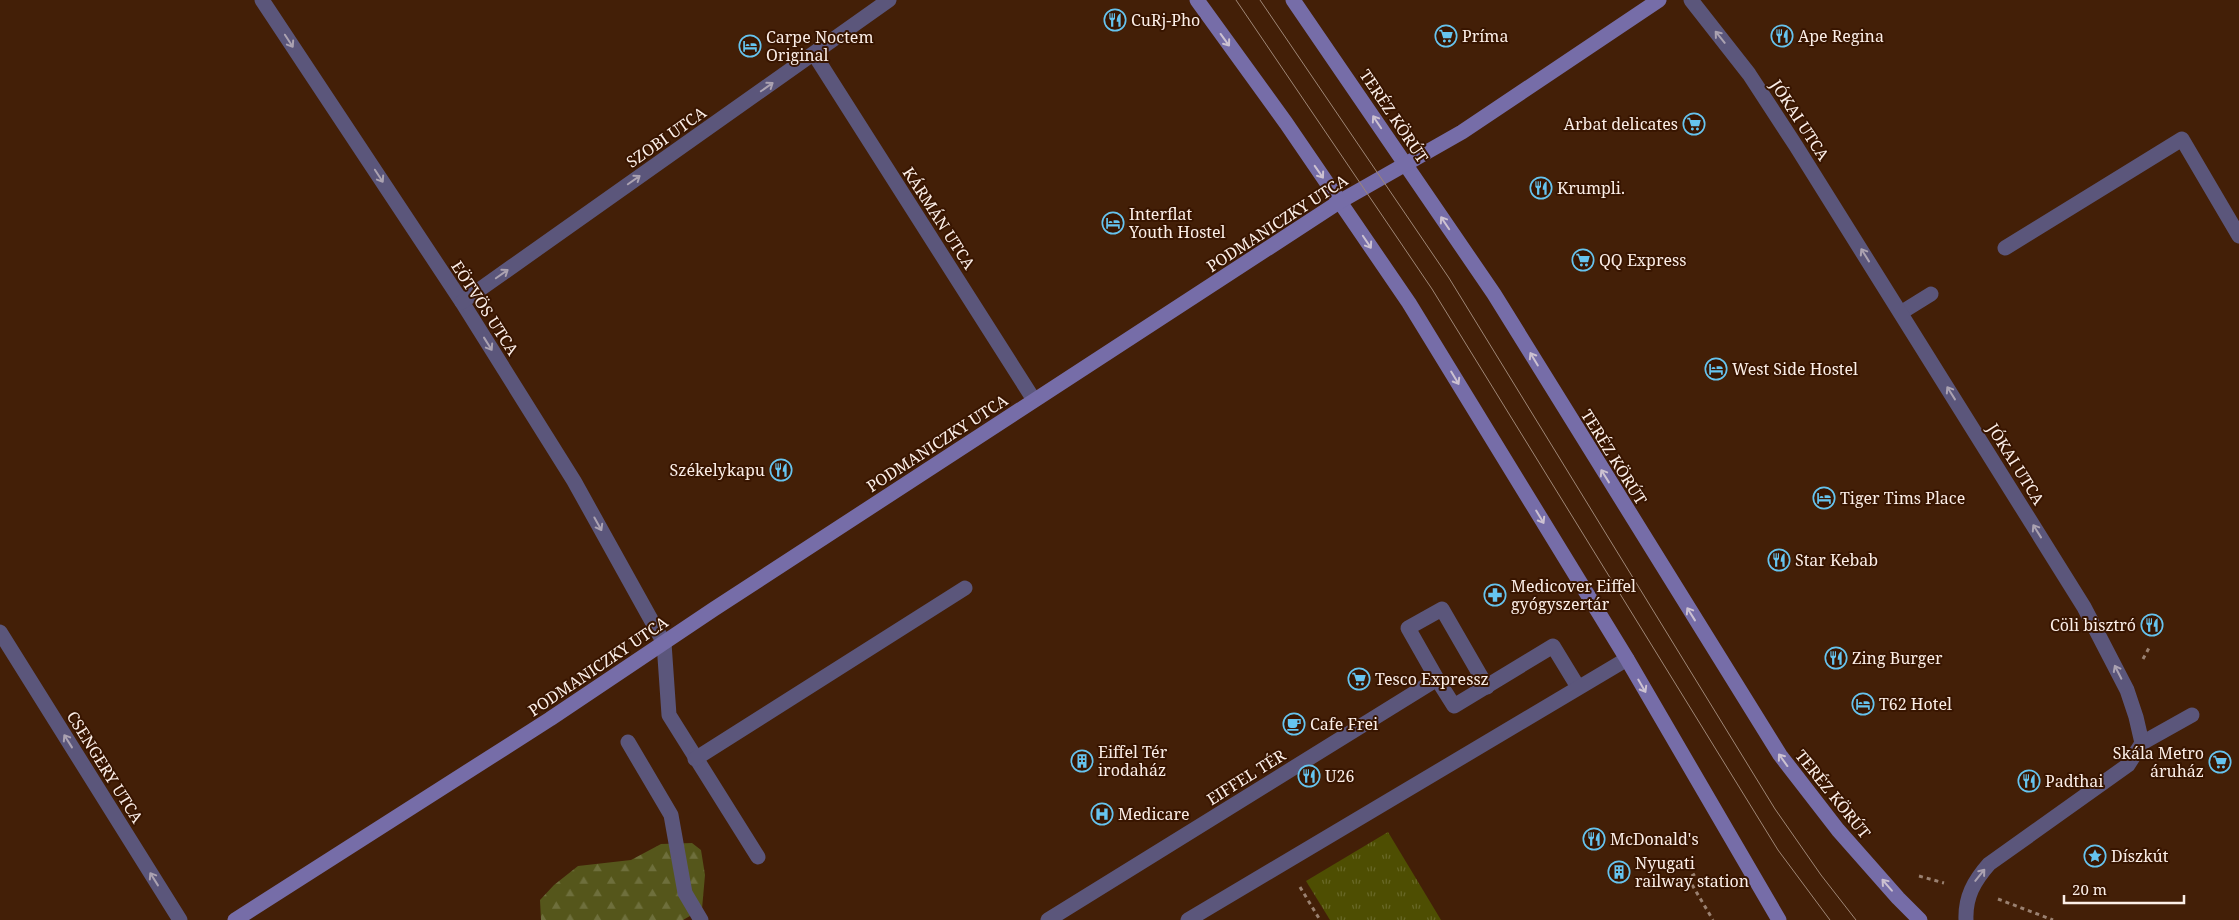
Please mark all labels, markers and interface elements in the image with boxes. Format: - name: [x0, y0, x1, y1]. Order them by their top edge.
- restaurant icon: CuRj-Pho: [1103, 8, 1127, 32]
- place label: CuRj-Pho: [1131, 9, 1200, 31]
- supermarket icon: Príma: [1434, 24, 1458, 48]
- restaurant icon: Ape Regina: [1770, 24, 1794, 48]
- place label: Príma: [1462, 25, 1508, 47]
- place label: Ape Regina: [1798, 25, 1884, 47]
- place label: Carpe Noctem Original: [766, 26, 874, 66]
- one-way arrow: [1715, 30, 1726, 43]
- one-way arrow: [1220, 32, 1230, 46]
- one-way arrow: [284, 33, 294, 47]
- hotel icon: Carpe Noctem Original: [738, 34, 762, 58]
- street label: TERÉZ KÖRÚT: [1355, 65, 1433, 167]
- street label: JÓKAI UTCA: [1765, 75, 1835, 165]
- one-way arrow: [760, 82, 774, 92]
- street label: SZOBI UTCA: [622, 101, 711, 173]
- supermarket icon: Arbat delicates: [1682, 112, 1706, 136]
- place label: Arbat delicates: [1564, 113, 1678, 135]
- one-way arrow: [1372, 116, 1382, 130]
- street label: KÁRMÁN UTCA: [898, 163, 981, 274]
- one-way arrow: [1314, 165, 1324, 179]
- one-way arrow: [374, 169, 384, 183]
- street label: PODMANICZKY UTCA: [1202, 169, 1352, 277]
- one-way arrow: [627, 175, 641, 185]
- restaurant icon: Krumpli.: [1529, 176, 1553, 200]
- place label: Krumpli.: [1557, 177, 1625, 199]
- place label: Interflat Youth Hostel: [1128, 203, 1226, 243]
- hotel icon: Interflat Youth Hostel: [1101, 211, 1125, 235]
- one-way arrow: [1440, 216, 1450, 230]
- one-way arrow: [1362, 235, 1372, 249]
- supermarket icon: QQ Express: [1571, 248, 1595, 272]
- one-way arrow: [1860, 248, 1870, 262]
- place label: QQ Express: [1599, 249, 1686, 271]
- street label: EÖTVÖS UTCA: [446, 256, 524, 360]
- one-way arrow: [495, 269, 509, 279]
- one-way arrow: [483, 336, 493, 350]
- one-way arrow: [1528, 353, 1538, 367]
- hotel icon: West Side Hostel: [1704, 357, 1728, 381]
- place label: West Side Hostel: [1732, 358, 1858, 380]
- one-way arrow: [1450, 371, 1460, 385]
- one-way arrow: [1946, 386, 1956, 400]
- street label: PODMANICZKY UTCA: [862, 389, 1012, 497]
- street label: TERÉZ KÖRÚT: [1576, 405, 1652, 509]
- street label: JÓKAI UTCA: [1982, 418, 2050, 510]
- restaurant icon: Székelykapu: [769, 458, 793, 482]
- place label: Székelykapu: [670, 459, 765, 481]
- one-way arrow: [1600, 469, 1611, 483]
- hotel icon: Tiger Tims Place: [1812, 486, 1836, 510]
- place label: Tiger Tims Place: [1840, 487, 1965, 509]
- one-way arrow: [1534, 510, 1545, 524]
- one-way arrow: [594, 516, 603, 531]
- one-way arrow: [2032, 524, 2042, 538]
- restaurant icon: Star Kebab: [1767, 548, 1791, 572]
- place label: Star Kebab: [1795, 549, 1878, 571]
- place label: Medicover Eiffel gyógyszertár: [1511, 575, 1636, 615]
- pharmacy icon: Medicover Eiffel gyógyszertár: [1483, 583, 1507, 607]
- one-way arrow: [1685, 608, 1695, 622]
- street label: PODMANICZKY UTCA: [524, 611, 673, 721]
- restaurant icon: Cöli bisztró: [2140, 613, 2164, 637]
- place label: Cöli bisztró: [2050, 614, 2136, 636]
- restaurant icon: Zing Burger: [1824, 646, 1848, 670]
- place label: Zing Burger: [1852, 647, 1943, 669]
- one-way arrow: [2113, 665, 2122, 680]
- supermarket icon: Tesco Expressz: [1347, 667, 1371, 691]
- place label: Tesco Expressz: [1375, 668, 1489, 690]
- one-way arrow: [1638, 678, 1648, 692]
- hotel icon: T62 Hotel: [1851, 692, 1875, 716]
- place label: T62 Hotel: [1879, 693, 1952, 715]
- street label: CSENGERY UTCA: [62, 707, 149, 828]
- cafe icon: Cafe Frei: [1282, 712, 1306, 736]
- place label: Cafe Frei: [1310, 713, 1378, 735]
- one-way arrow: [63, 734, 73, 748]
- place label: Eiffel Tér irodaház: [1098, 741, 1168, 781]
- place label: Skála Metro áruház: [2113, 742, 2204, 782]
- street label: EIFFEL TÉR: [1202, 744, 1290, 810]
- street label: TERÉZ KÖRÚT: [1790, 745, 1876, 843]
- building icon: Eiffel Tér irodaház: [1070, 749, 1094, 773]
- supermarket icon: Skála Metro áruház: [2208, 750, 2232, 774]
- one-way arrow: [1778, 753, 1788, 767]
- restaurant icon: U26: [1297, 764, 1321, 788]
- place label: U26: [1325, 765, 1354, 787]
- restaurant icon: Padthai: [2017, 769, 2041, 793]
- place label: Padthai: [2045, 770, 2103, 792]
- hospital icon: Medicare: [1090, 802, 1114, 826]
- place label: Medicare: [1118, 803, 1190, 825]
- restaurant icon: McDonald's: [1582, 827, 1606, 851]
- place label: McDonald's: [1610, 828, 1699, 850]
- place icon: Díszkút: [2083, 844, 2107, 868]
- place label: Díszkút: [2111, 845, 2169, 867]
- place label: Nyugati railway station: [1635, 852, 1749, 892]
- building icon: Nyugati railway station: [1607, 860, 1631, 884]
- one-way arrow: [1974, 868, 1985, 881]
- one-way arrow: [149, 872, 159, 886]
- scale bar: [2064, 872, 2184, 904]
- one-way arrow: [1881, 878, 1892, 891]
- text: 20 m: [2072, 879, 2107, 899]

